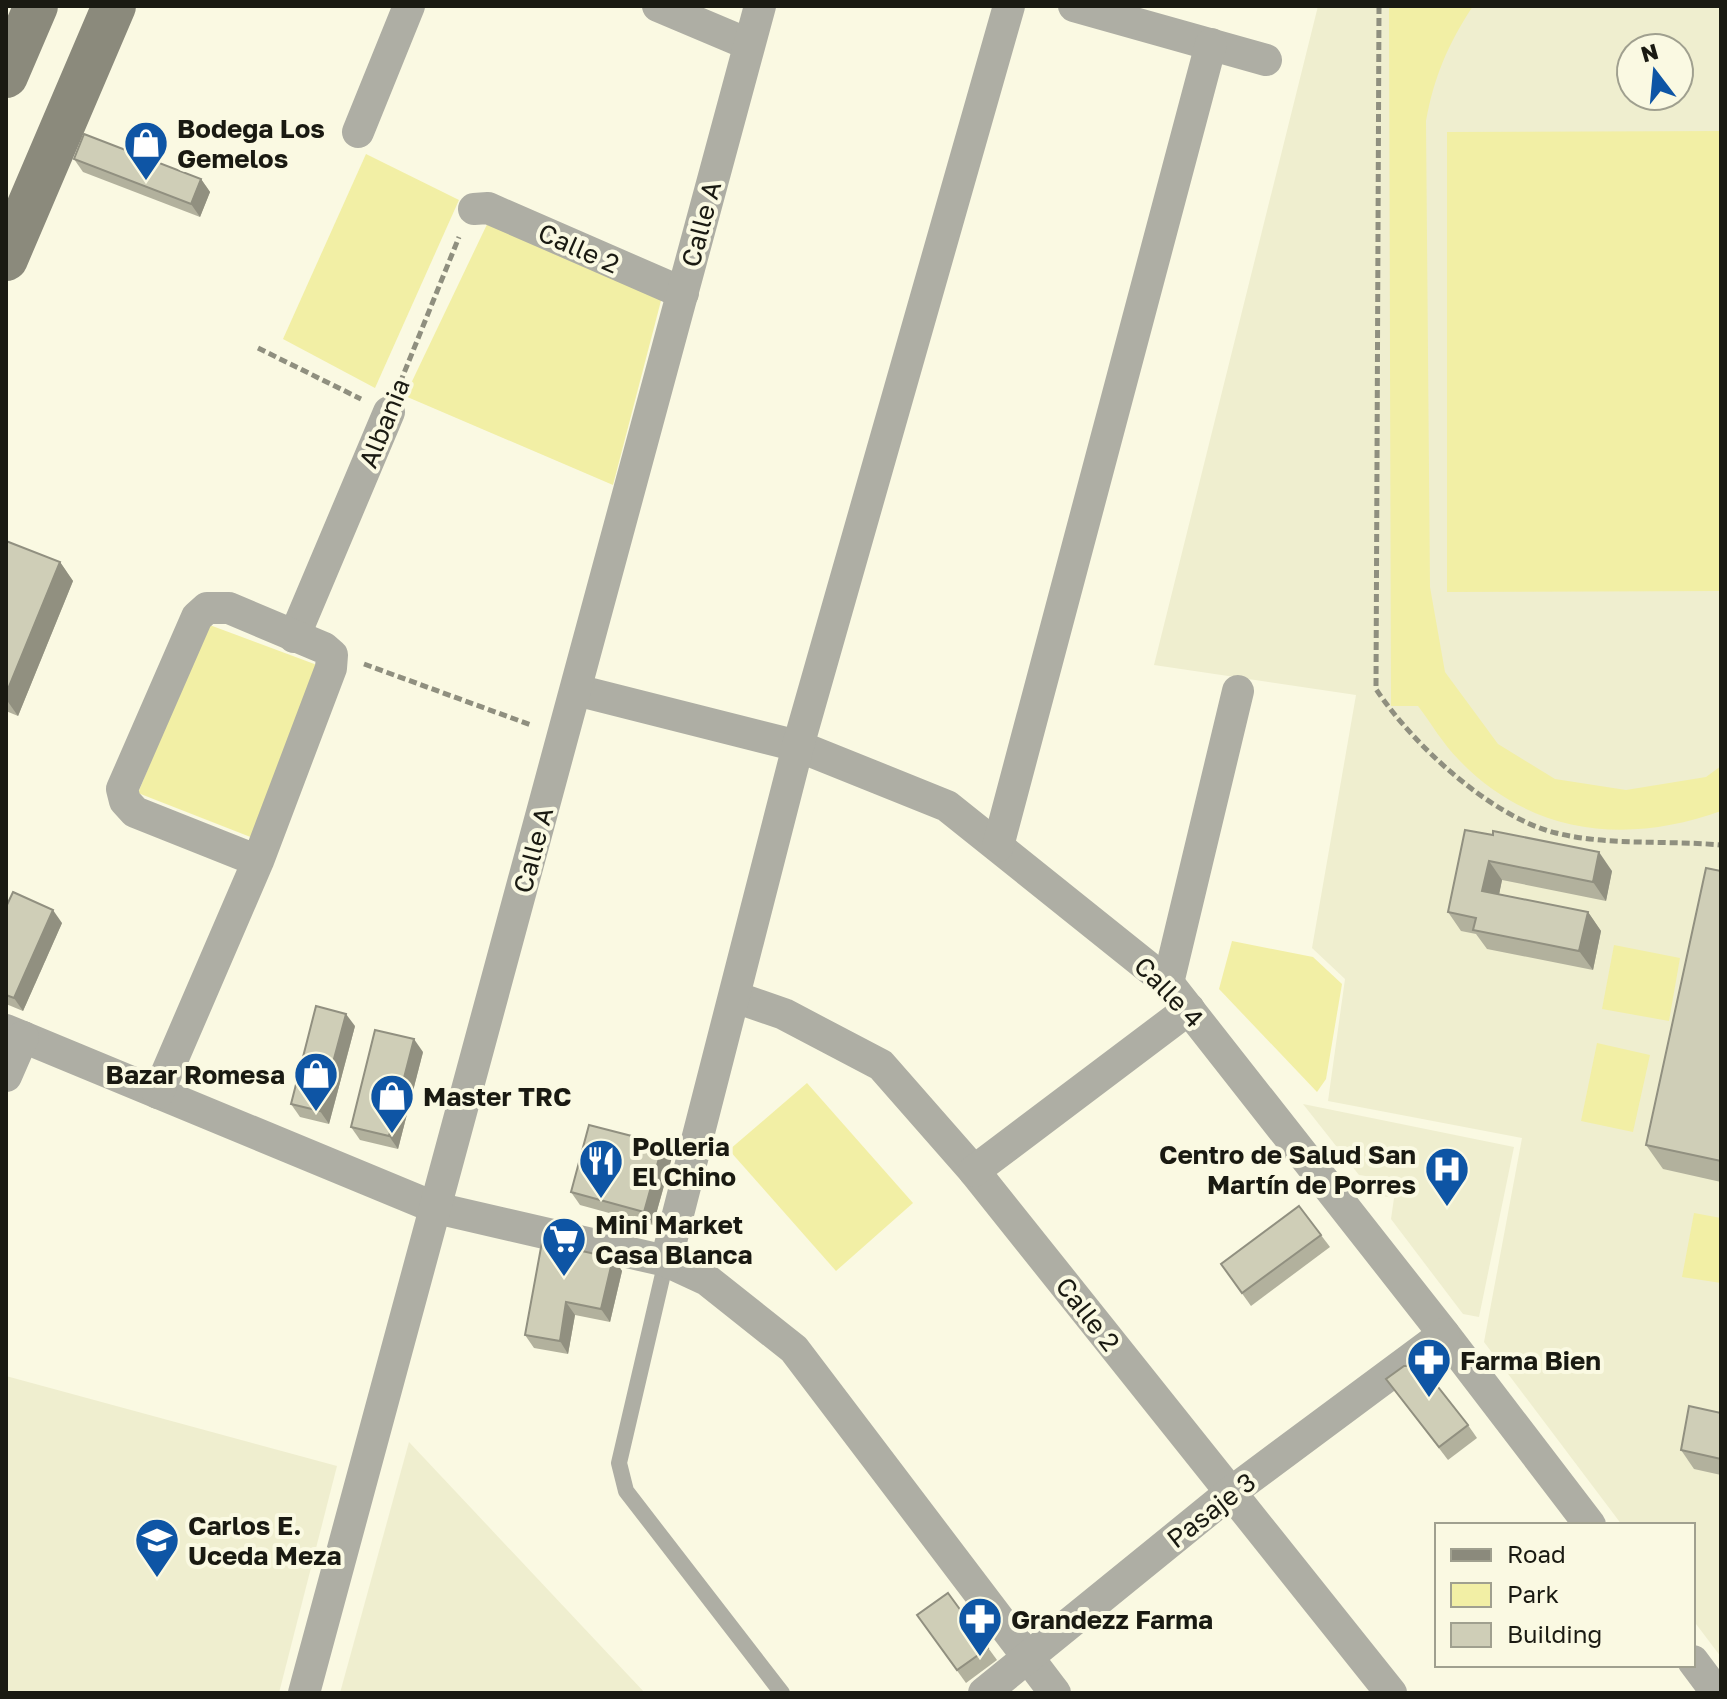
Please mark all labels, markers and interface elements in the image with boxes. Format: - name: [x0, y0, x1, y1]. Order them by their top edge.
- north arrow: [1615, 32, 1695, 112]
- text: N: [1638, 37, 1661, 68]
- place label: Bodega Los Gemelos: [177, 113, 325, 174]
- shop icon: Bodega Los Gemelos: [122, 119, 170, 182]
- street label: Calle A: [675, 178, 727, 270]
- street label: Calle 2: [534, 216, 624, 280]
- street label: Albania: [352, 374, 416, 472]
- street label: Calle A: [507, 804, 559, 896]
- street label: Calle 4: [1128, 950, 1210, 1034]
- shop icon: Bazar Romesa: [292, 1050, 340, 1113]
- place label: Bazar Romesa: [106, 1059, 285, 1090]
- shop icon: Master TRC: [368, 1072, 416, 1135]
- place label: Master TRC: [423, 1081, 571, 1112]
- place label: Polleria El Chino: [632, 1131, 736, 1192]
- restaurant icon: Polleria El Chino: [577, 1137, 625, 1200]
- place label: Centro de Salud San Martín de Porres: [1159, 1139, 1416, 1200]
- hospital icon: Centro de Salud San Martín de Porres: [1423, 1145, 1471, 1208]
- place label: Mini Market Casa Blanca: [595, 1209, 753, 1270]
- supermarket icon: Mini Market Casa Blanca: [540, 1215, 588, 1278]
- street label: Calle 2: [1049, 1271, 1127, 1357]
- pharmacy icon: Farma Bien: [1405, 1336, 1453, 1399]
- place label: Farma Bien: [1460, 1345, 1601, 1376]
- street label: Pasaje 3: [1161, 1466, 1261, 1554]
- place label: Carlos E. Uceda Meza: [188, 1510, 342, 1571]
- school or university icon: Carlos E. Uceda Meza: [133, 1516, 181, 1579]
- legend: [1435, 1523, 1695, 1667]
- text: Road: [1507, 1539, 1566, 1568]
- text: Park: [1507, 1579, 1559, 1608]
- pharmacy icon: Grandezz Farma: [956, 1595, 1004, 1658]
- place label: Grandezz Farma: [1011, 1604, 1213, 1635]
- text: Building: [1507, 1619, 1602, 1648]

